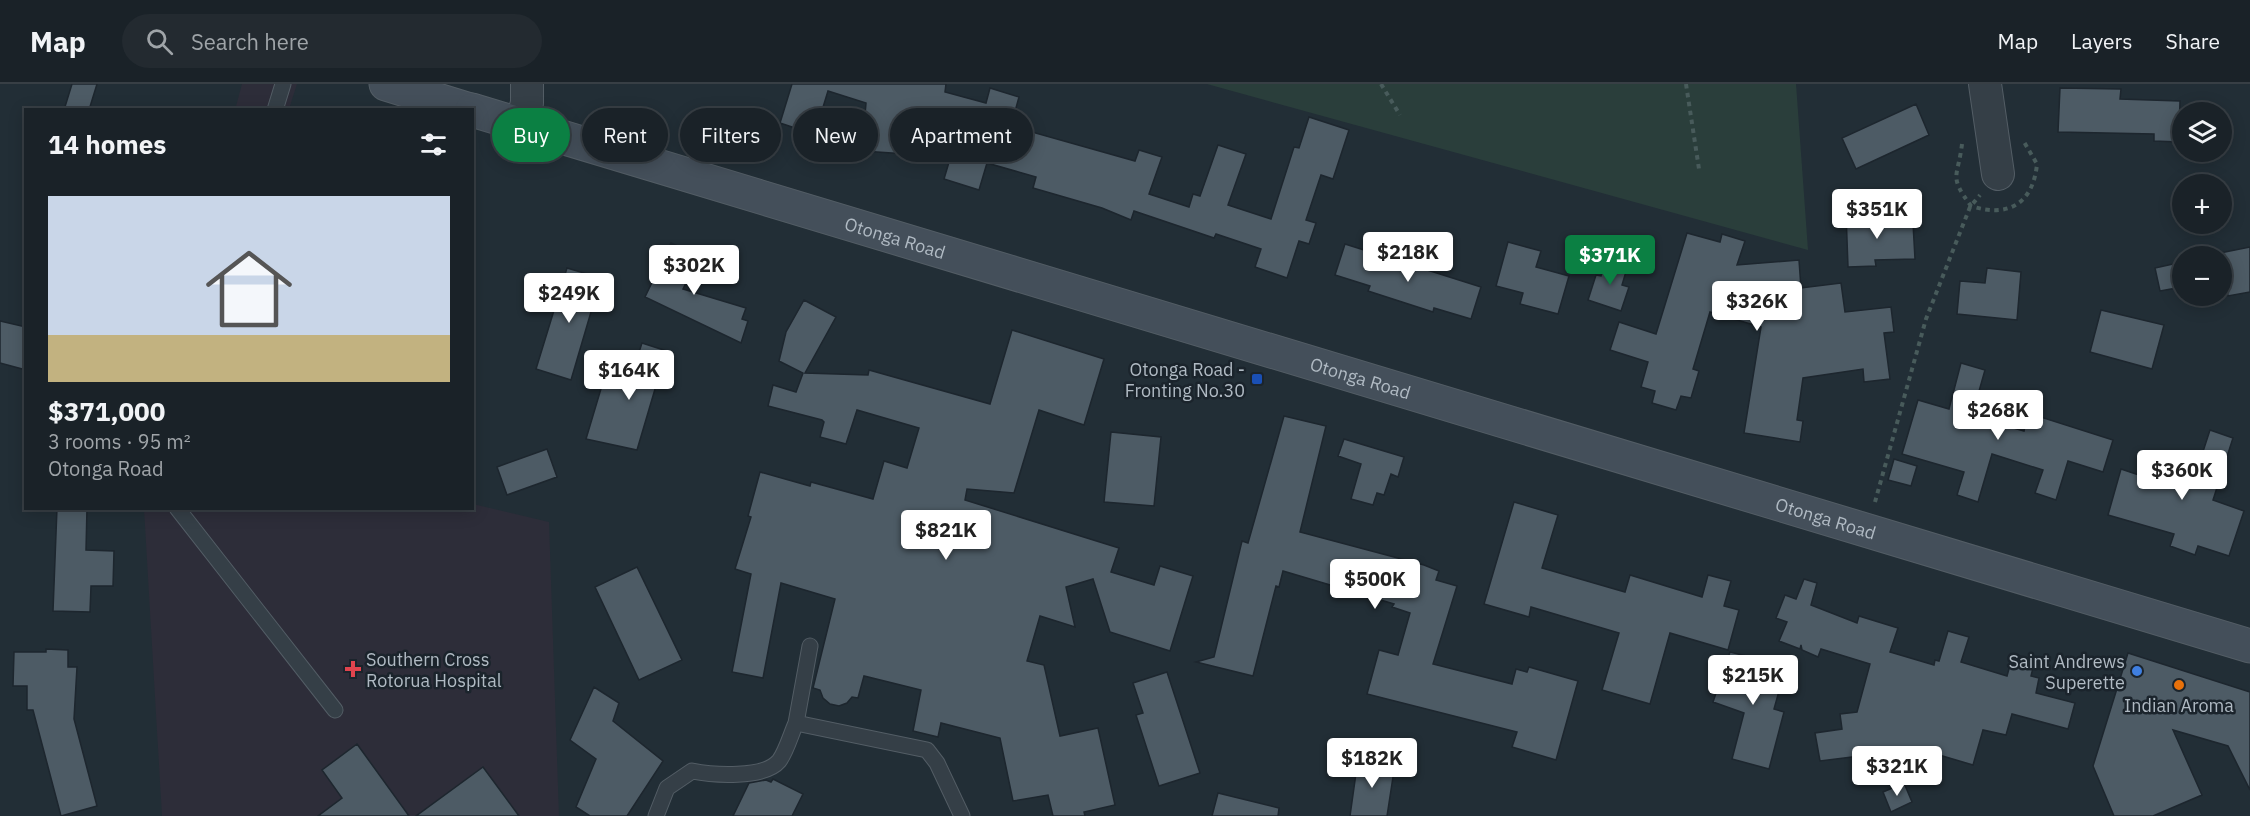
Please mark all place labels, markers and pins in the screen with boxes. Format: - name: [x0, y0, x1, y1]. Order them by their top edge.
- pin: $351K: [1835, 189, 1919, 240]
- pin: $218K: [1366, 232, 1450, 283]
- pin: $371K: [1568, 235, 1652, 286]
- pin: $302K: [652, 245, 736, 296]
- pin: $249K: [527, 273, 611, 324]
- pin: $326K: [1715, 281, 1799, 332]
- pin: $164K: [587, 350, 671, 401]
- place label: Otonga Road - Fronting No.30: [1125, 358, 1245, 402]
- marker: Otonga Road - Fronting No.30: [1250, 372, 1264, 386]
- pin: $268K: [1956, 390, 2040, 441]
- pin: $360K: [2140, 450, 2224, 501]
- pin: $821K: [904, 510, 988, 561]
- pin: $500K: [1333, 559, 1417, 610]
- place label: Southern Cross Rotorua Hospital: [366, 648, 502, 692]
- place label: Saint Andrews Superette: [2009, 650, 2125, 694]
- pin: $215K: [1711, 655, 1795, 706]
- marker: Southern Cross Rotorua Hospital: [344, 660, 362, 678]
- marker: Saint Andrews Superette: [2130, 664, 2144, 678]
- marker: Indian Aroma: [2172, 678, 2186, 692]
- place label: Indian Aroma: [2124, 694, 2234, 717]
- pin: $182K: [1330, 738, 1414, 789]
- pin: $321K: [1855, 746, 1939, 797]

